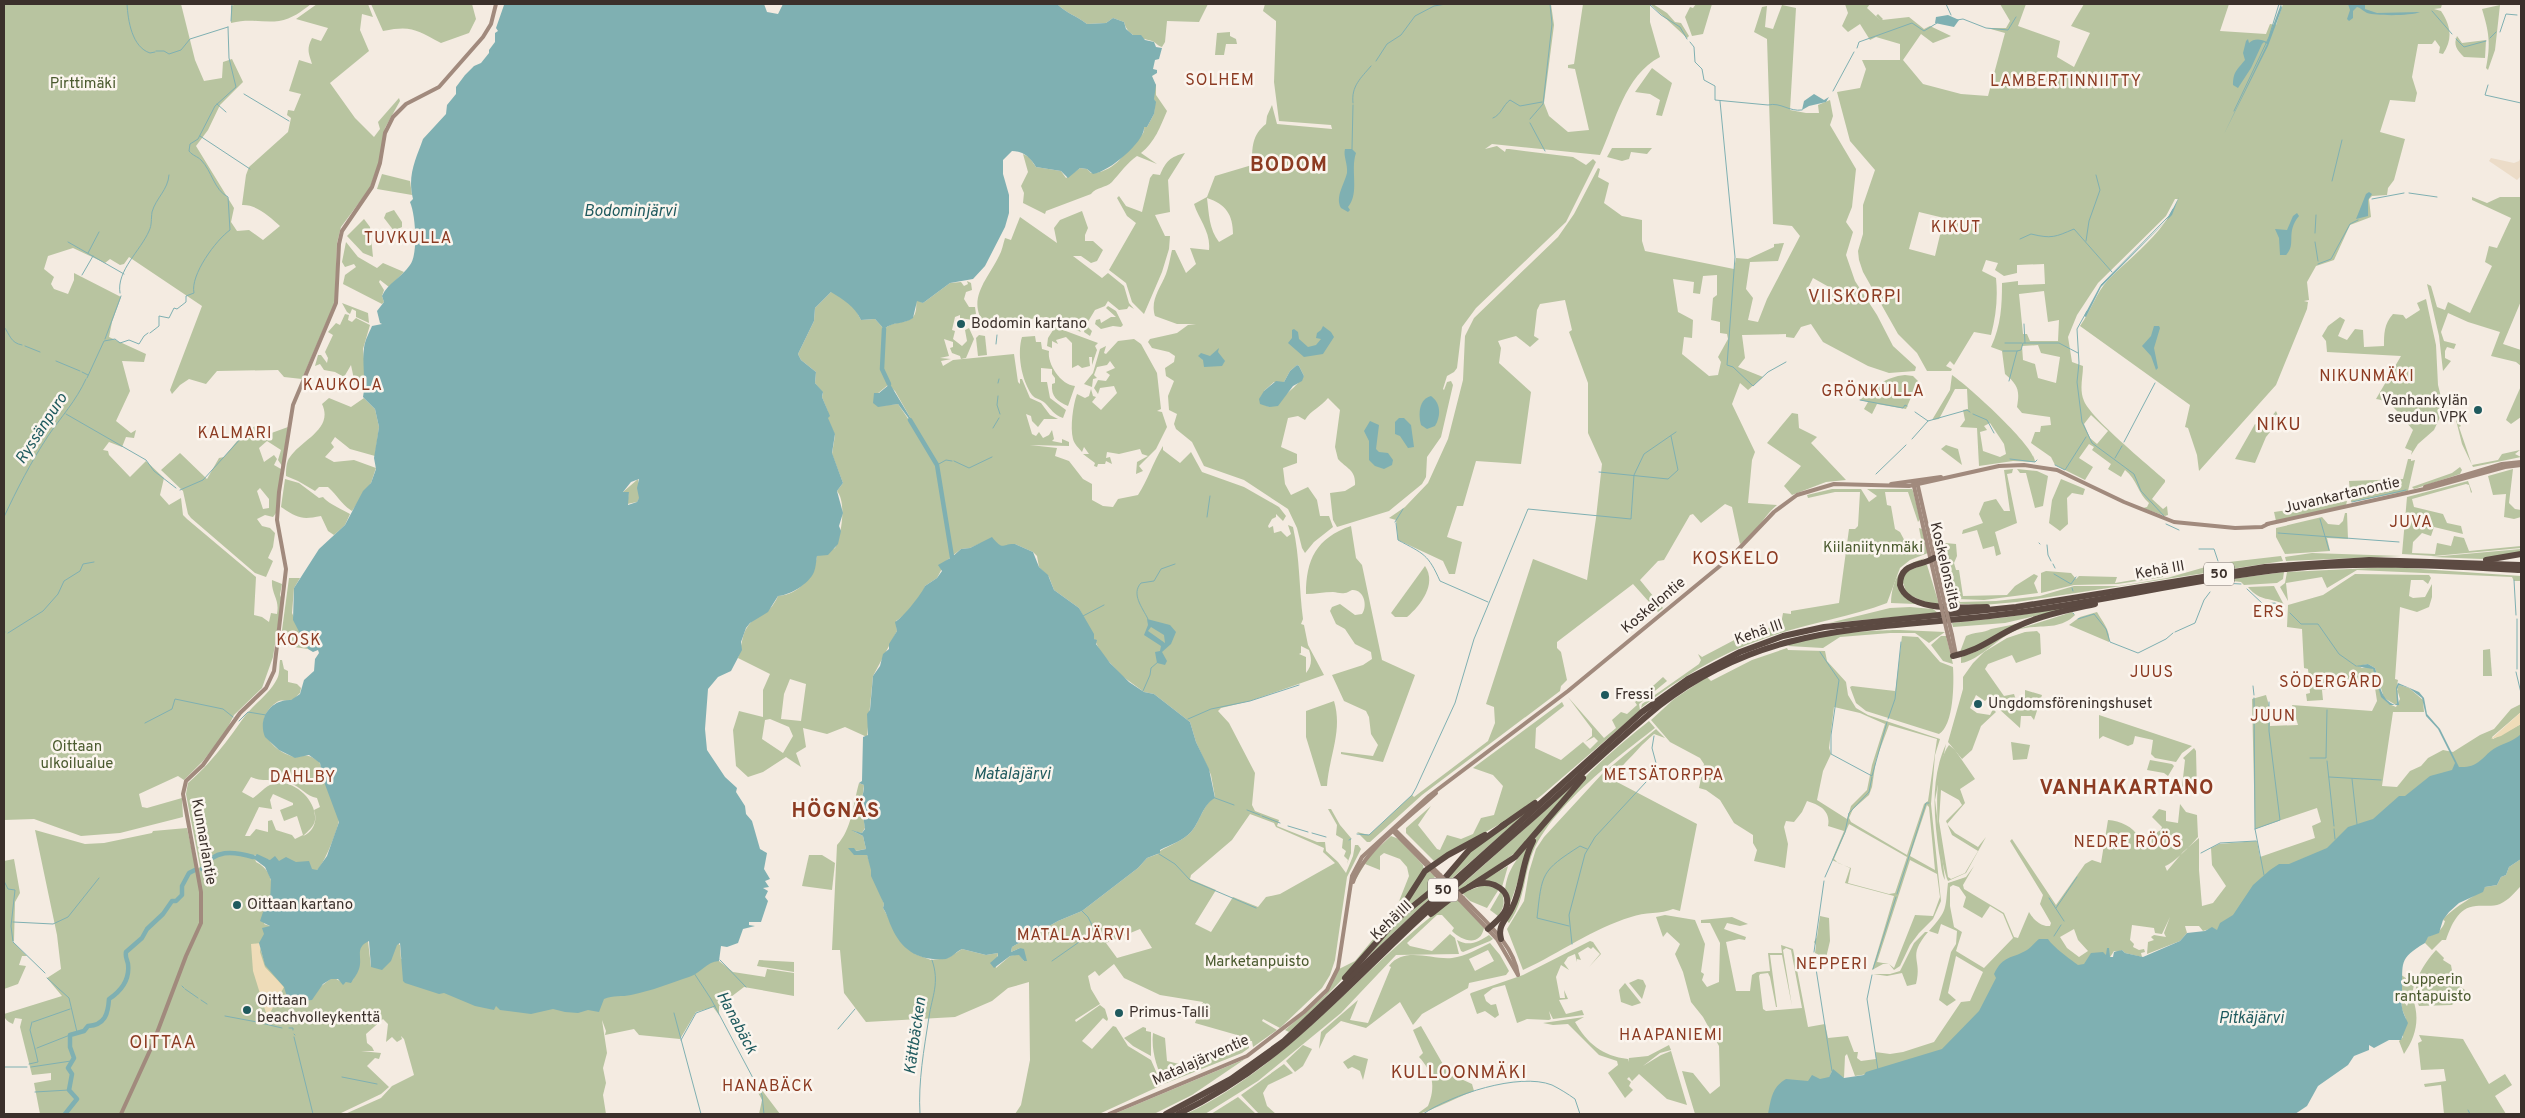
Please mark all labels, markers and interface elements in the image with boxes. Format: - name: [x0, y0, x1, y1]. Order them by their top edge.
- district label: SOLHEM: [1185, 71, 1255, 91]
- district label: LAMBERTINNIITTY: [1990, 72, 2142, 92]
- park label: Pirttimäki: [50, 75, 116, 94]
- district label: BODOM: [1250, 153, 1328, 179]
- water label: Bodominjärvi: [584, 202, 677, 222]
- district label: KIKUT: [1931, 218, 1981, 238]
- district label: TUVKULLA: [364, 229, 452, 249]
- district label: VIISKORPI: [1808, 286, 1902, 309]
- place label: Bodomin kartano: [971, 315, 1087, 334]
- marker: Bodomin kartano: [955, 318, 967, 330]
- district label: NIKUNMÄKI: [2319, 366, 2415, 387]
- district label: KAUKOLA: [303, 376, 383, 396]
- district label: GRÖNKULLA: [1821, 380, 1925, 402]
- water label: Ryssänpuro: [12, 389, 73, 468]
- place label: Vanhankylän seudun VPK: [2382, 392, 2468, 428]
- marker: Vanhankylän seudun VPK: [2472, 404, 2484, 416]
- district label: NIKU: [2256, 414, 2302, 437]
- district label: KALMARI: [197, 424, 273, 444]
- street label: Juvankartanontie: [2282, 473, 2402, 519]
- district label: JUVA: [2389, 513, 2433, 533]
- street label: Koskelonsilta: [1925, 520, 1963, 612]
- park label: Kiilaniitynmäki: [1823, 539, 1923, 558]
- district label: KOSKELO: [1692, 548, 1780, 571]
- street label: Kehä III: [2134, 557, 2186, 585]
- road number: 50: [2204, 562, 2234, 586]
- street label: Koskelontie: [1618, 574, 1690, 638]
- district label: ERS: [2253, 603, 2285, 623]
- street label: Kehä III: [1732, 616, 1786, 650]
- district label: KOSK: [276, 631, 322, 651]
- district label: JUUS: [2130, 663, 2174, 683]
- district label: SÖDERGÅRD: [2279, 671, 2383, 693]
- place label: Fressi: [1615, 686, 1654, 705]
- marker: Fressi: [1599, 689, 1611, 701]
- place label: Ungdomsföreningshuset: [1988, 695, 2152, 714]
- marker: Ungdomsföreningshuset: [1972, 698, 1984, 710]
- district label: JUUN: [2250, 707, 2296, 727]
- park label: Oittaan ulkoilualue: [41, 738, 113, 774]
- water label: Matalajärvi: [974, 765, 1051, 785]
- district label: METSÄTORPPA: [1604, 765, 1724, 786]
- district label: DAHLBY: [270, 768, 336, 788]
- district label: VANHAKARTANO: [2039, 776, 2215, 802]
- street label: Kunnarlantie: [186, 798, 220, 886]
- district label: HÖGNÄS: [792, 798, 880, 825]
- district label: NEDRE RÖÖS: [2074, 831, 2183, 853]
- road number: 50: [1428, 878, 1458, 902]
- place label: Oittaan kartano: [247, 896, 353, 915]
- street label: Kehä III: [1367, 897, 1417, 945]
- marker: Oittaan kartano: [231, 899, 243, 911]
- district label: MATALAJÄRVI: [1017, 925, 1131, 946]
- park label: Marketanpuisto: [1205, 953, 1309, 972]
- district label: NEPPERI: [1796, 955, 1868, 975]
- park label: Jupperin rantapuisto: [2395, 971, 2471, 1007]
- water label: Hanabäck: [711, 988, 761, 1059]
- place label: Oittaan beachvolleykenttä: [257, 992, 380, 1028]
- water label: Kättbäcken: [901, 996, 931, 1076]
- marker: Oittaan beachvolleykenttä: [241, 1004, 253, 1016]
- place label: Primus-Talli: [1129, 1004, 1209, 1023]
- marker: Primus-Talli: [1113, 1007, 1125, 1019]
- water label: Pitkäjärvi: [2218, 1009, 2285, 1029]
- district label: HAAPANIEMI: [1619, 1026, 1723, 1046]
- street label: Matalajärventie: [1150, 1031, 1252, 1091]
- district label: OITTAA: [129, 1032, 197, 1055]
- district label: KULLOONMÄKI: [1391, 1060, 1527, 1085]
- district label: HANABÄCK: [722, 1076, 814, 1097]

